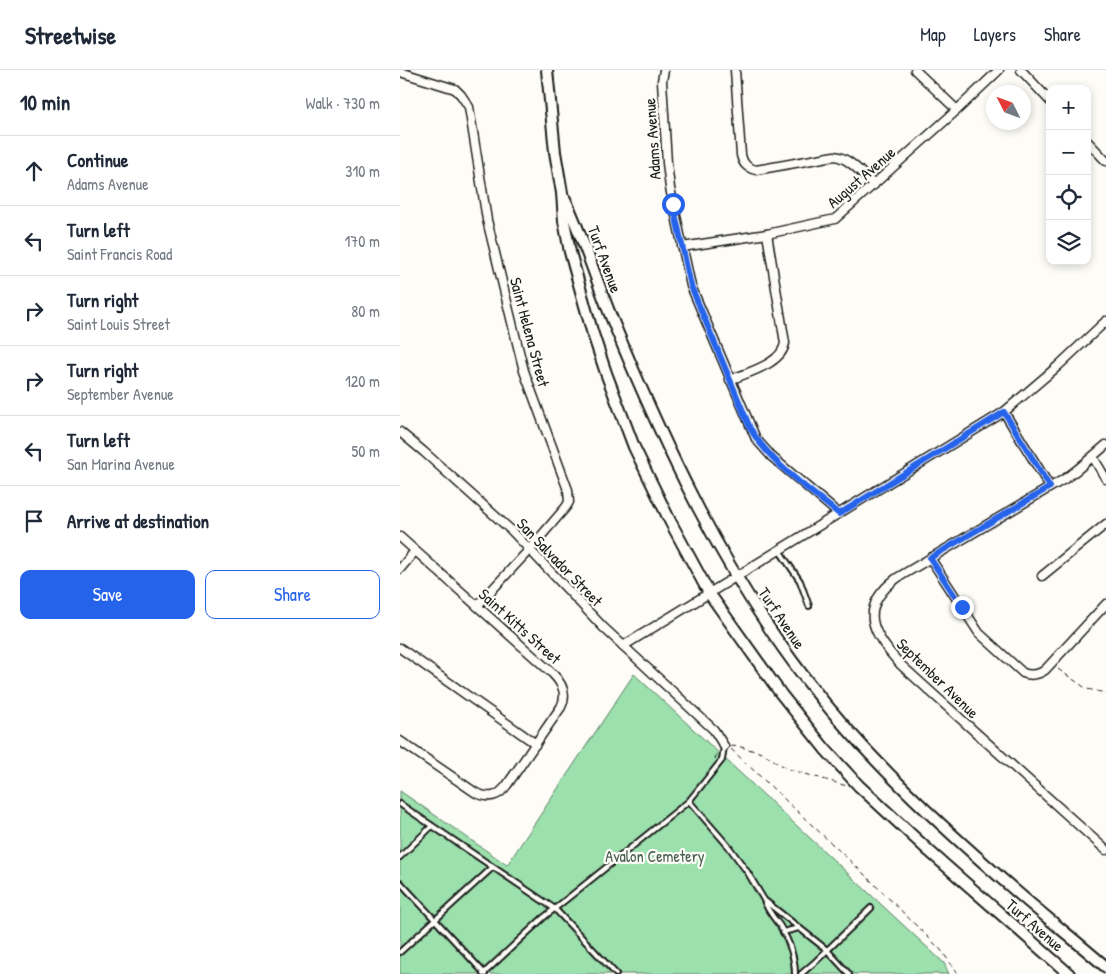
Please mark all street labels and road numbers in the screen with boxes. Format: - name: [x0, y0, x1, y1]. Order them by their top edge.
- street label: Adams Avenue: [638, 97, 666, 180]
- street label: August Avenue: [822, 141, 900, 213]
- street label: Turf Avenue: [583, 222, 628, 296]
- street label: Saint Helena Street: [505, 275, 555, 390]
- street label: San Salvador Street: [512, 513, 608, 611]
- street label: Saint Kitts Street: [474, 583, 566, 669]
- street label: Turf Avenue: [753, 583, 811, 654]
- street label: September Avenue: [892, 633, 984, 723]
- street label: Turf Avenue: [1001, 894, 1069, 957]

